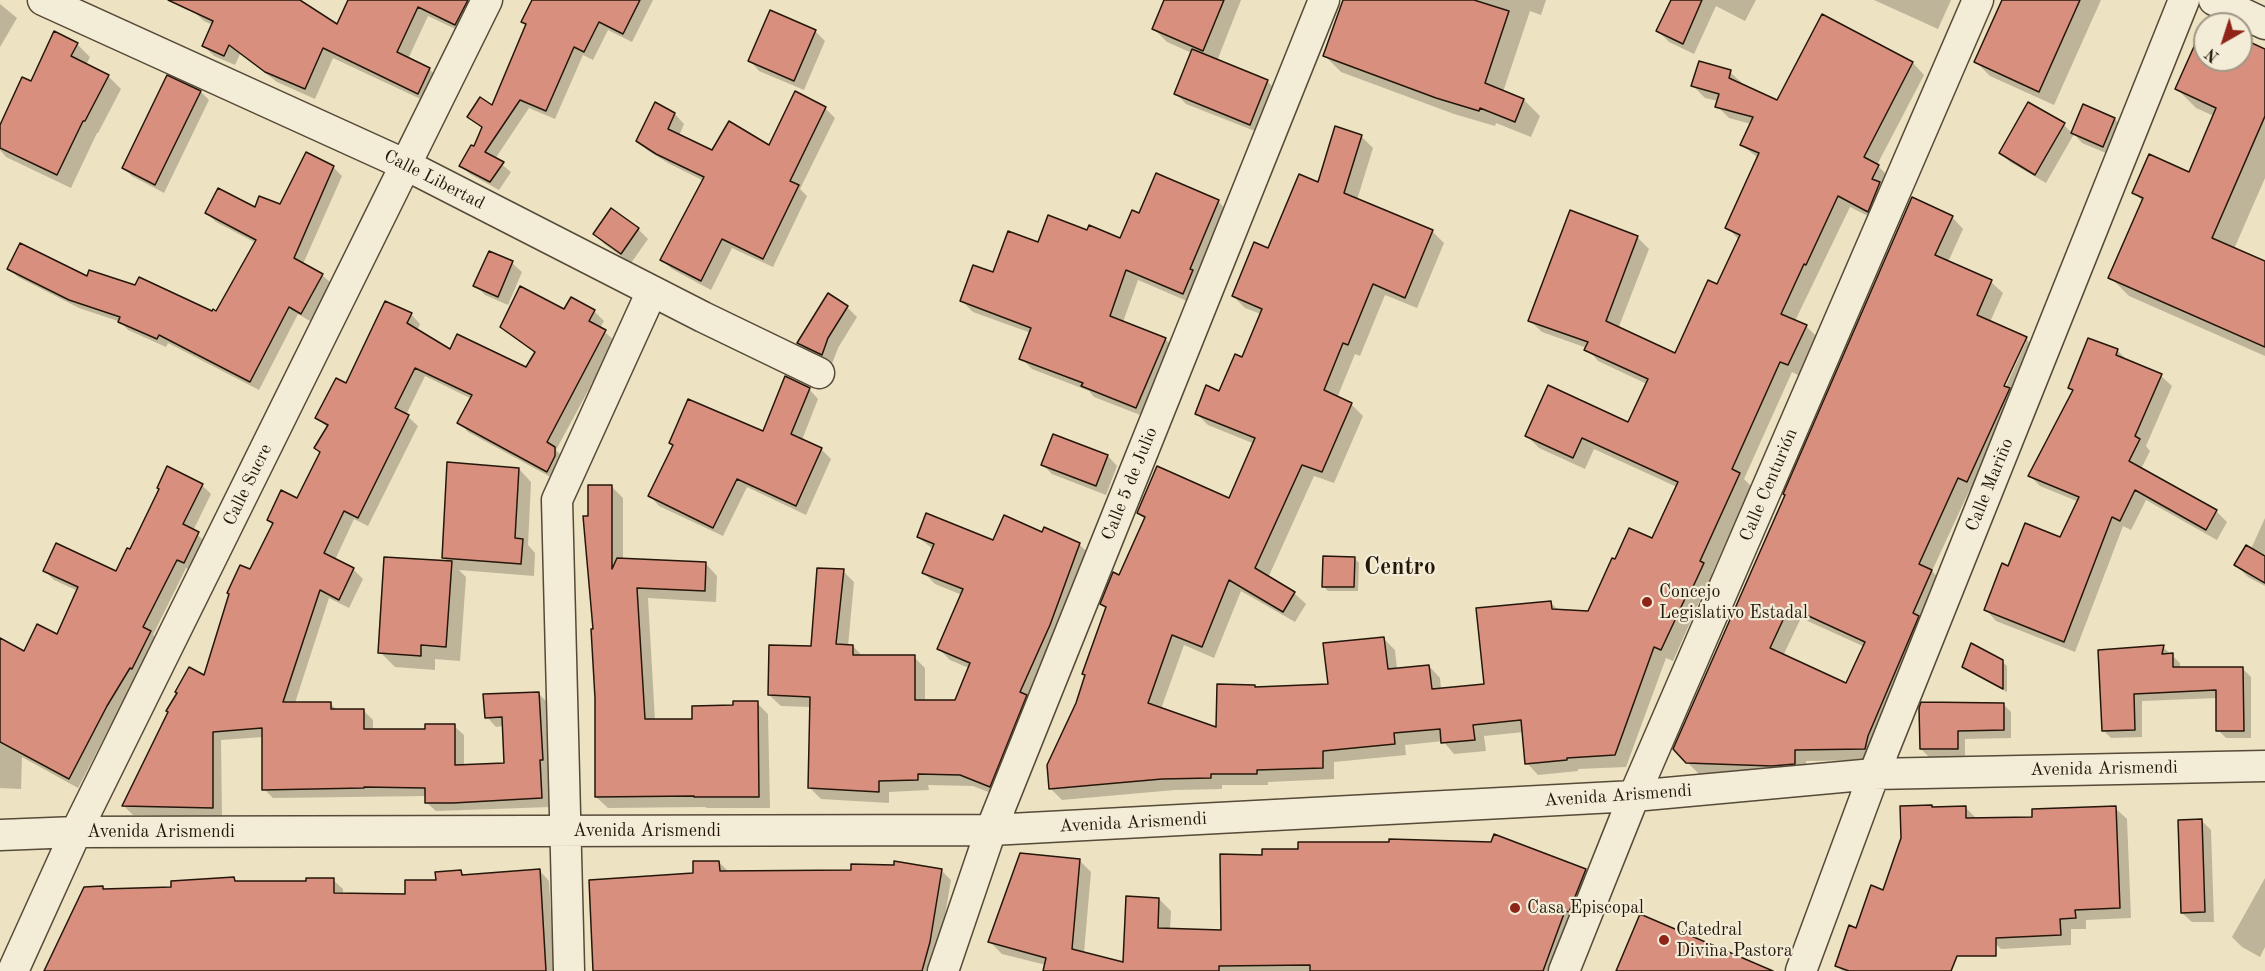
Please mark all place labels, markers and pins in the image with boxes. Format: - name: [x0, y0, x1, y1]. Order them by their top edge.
- place label: Concejo Legislativo Estadal: [1659, 581, 1808, 624]
- marker: Concejo Legislativo Estadal: [1640, 595, 1654, 609]
- place label: Casa Episcopal: [1527, 897, 1644, 919]
- marker: Casa Episcopal: [1508, 901, 1522, 915]
- place label: Catedral Divina Pastora: [1676, 919, 1793, 962]
- marker: Catedral Divina Pastora: [1657, 933, 1671, 947]

